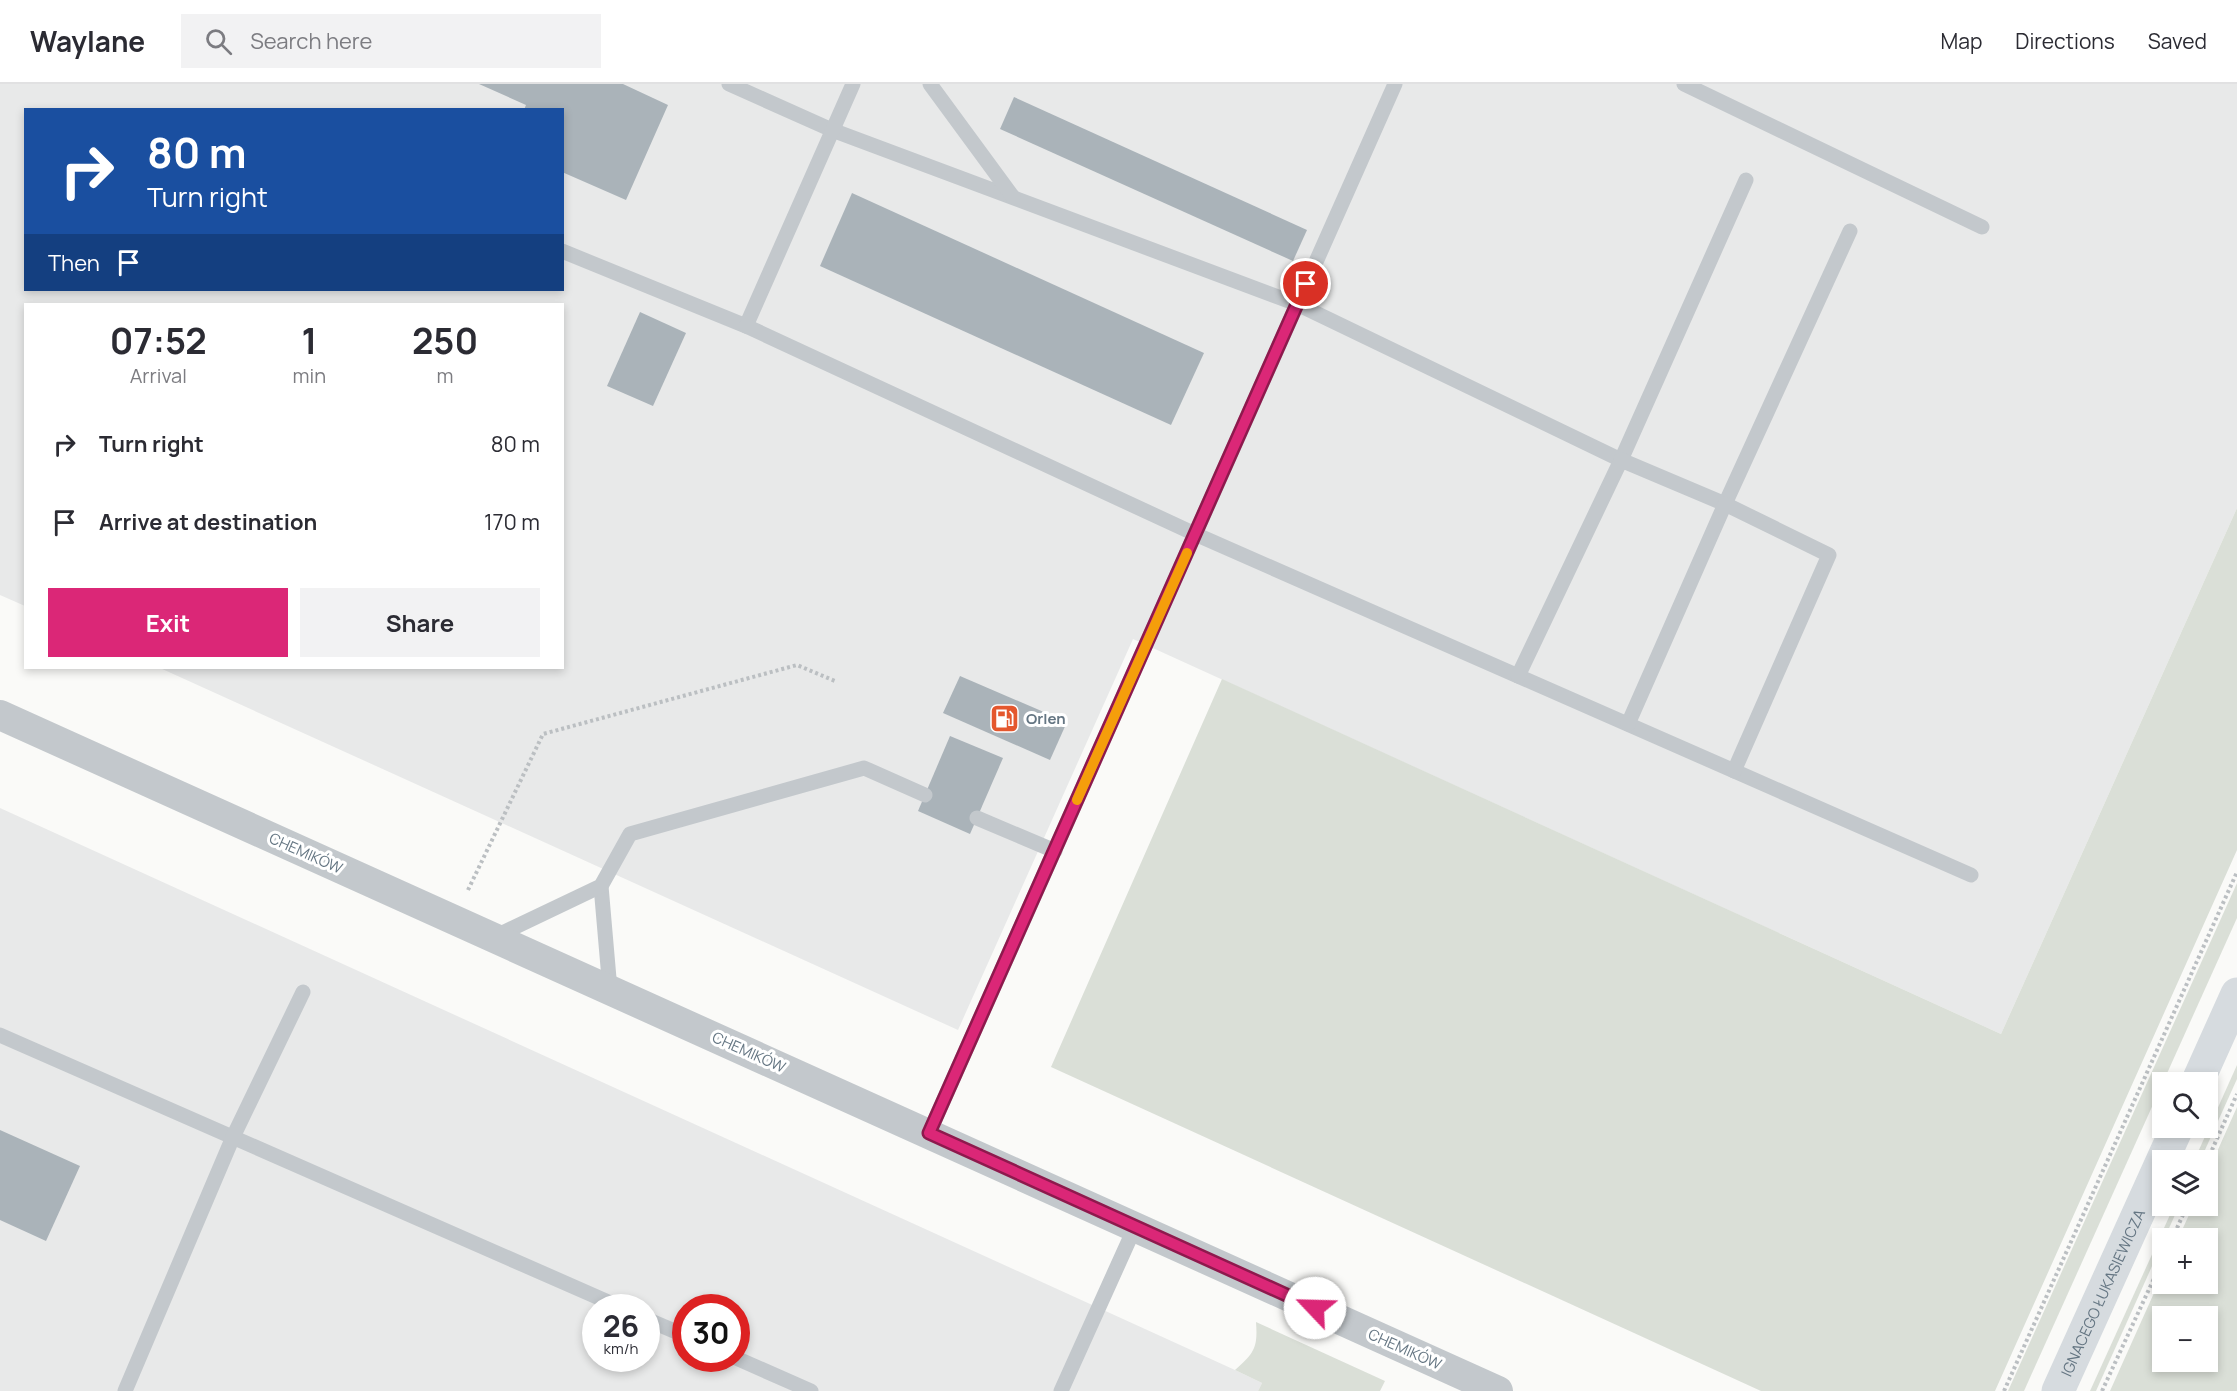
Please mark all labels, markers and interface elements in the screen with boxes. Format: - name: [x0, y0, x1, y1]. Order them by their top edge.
- search box: [181, 14, 601, 68]
- text: Waylane: [30, 22, 145, 60]
- icon: search: [202, 25, 235, 58]
- text: Search here: [250, 26, 372, 56]
- text: Map: [1941, 27, 1982, 55]
- text: Directions: [2015, 27, 2115, 55]
- text: Saved: [2148, 27, 2207, 55]
- text: 80 m: [147, 123, 247, 181]
- icon: right: [48, 132, 126, 210]
- text: Turn right: [147, 178, 268, 215]
- icon: arrive: [112, 246, 145, 279]
- text: Then: [48, 248, 100, 278]
- pin: [1280, 258, 1331, 309]
- icon: arrive: [1289, 267, 1322, 300]
- text: 07:52: [110, 316, 207, 365]
- text: 1: [301, 316, 317, 365]
- text: 250: [412, 316, 478, 365]
- text: Arrival: [130, 362, 187, 389]
- text: min: [293, 362, 326, 389]
- text: m: [437, 362, 453, 389]
- icon: right: [48, 428, 81, 461]
- text: Turn right: [99, 429, 204, 459]
- text: 80 m: [491, 429, 540, 459]
- icon: arrive: [48, 506, 81, 539]
- text: Arrive at destination: [99, 507, 317, 537]
- text: 170 m: [484, 507, 540, 537]
- button: Exit: [48, 588, 288, 657]
- button: Share: [300, 588, 540, 657]
- fuel station icon: Orlen: [989, 702, 1021, 734]
- place label: Orlen: [1026, 708, 1066, 729]
- street label: CHEMIKÓW: [266, 827, 346, 879]
- street label: CHEMIKÓW: [709, 1026, 789, 1078]
- map controls: [2152, 1072, 2218, 1372]
- button: search: [2152, 1072, 2218, 1138]
- button: layers: [2152, 1150, 2218, 1216]
- street label: IGNACEGO ŁUKASIEWICZA: [2056, 1205, 2150, 1380]
- button: +: [2152, 1228, 2218, 1294]
- position arrow: [1283, 1276, 1347, 1340]
- speed limit sign: 30: [672, 1294, 750, 1372]
- text: 26: [603, 1305, 639, 1346]
- button: −: [2152, 1306, 2218, 1372]
- street label: CHEMIKÓW: [1365, 1323, 1445, 1375]
- text: km/h: [604, 1338, 638, 1359]

